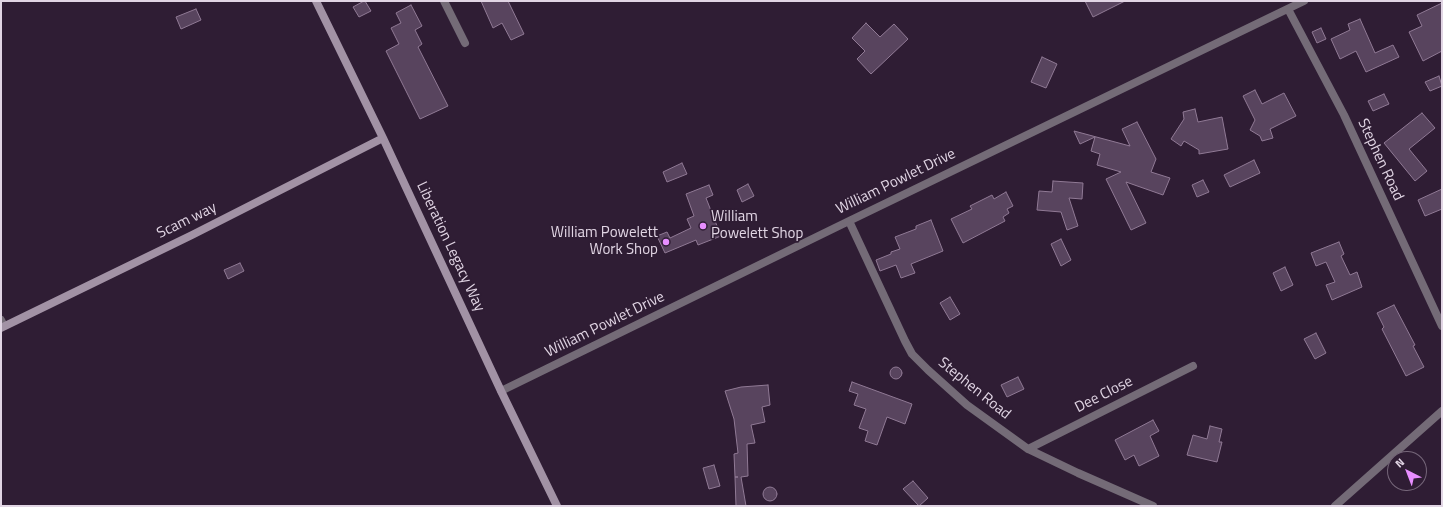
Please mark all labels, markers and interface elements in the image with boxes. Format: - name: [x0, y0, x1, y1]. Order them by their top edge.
- street label: Stephen Road: [1353, 116, 1407, 204]
- street label: William Powlet Drive: [833, 145, 959, 219]
- street label: Liberation Legacy Way: [412, 179, 488, 315]
- street label: Scam way: [154, 199, 220, 243]
- place label: William Powelett Shop: [711, 208, 803, 243]
- marker: William Powelett Shop: [698, 221, 708, 231]
- place label: William Powelett Work Shop: [551, 224, 658, 259]
- marker: William Powelett Work Shop: [661, 237, 671, 247]
- street label: William Powlet Drive: [542, 288, 668, 362]
- street label: Stephen Road: [934, 354, 1014, 424]
- street label: Dee Close: [1072, 373, 1136, 417]
- north arrow: [1387, 451, 1427, 491]
- text: N: [1391, 454, 1408, 471]

